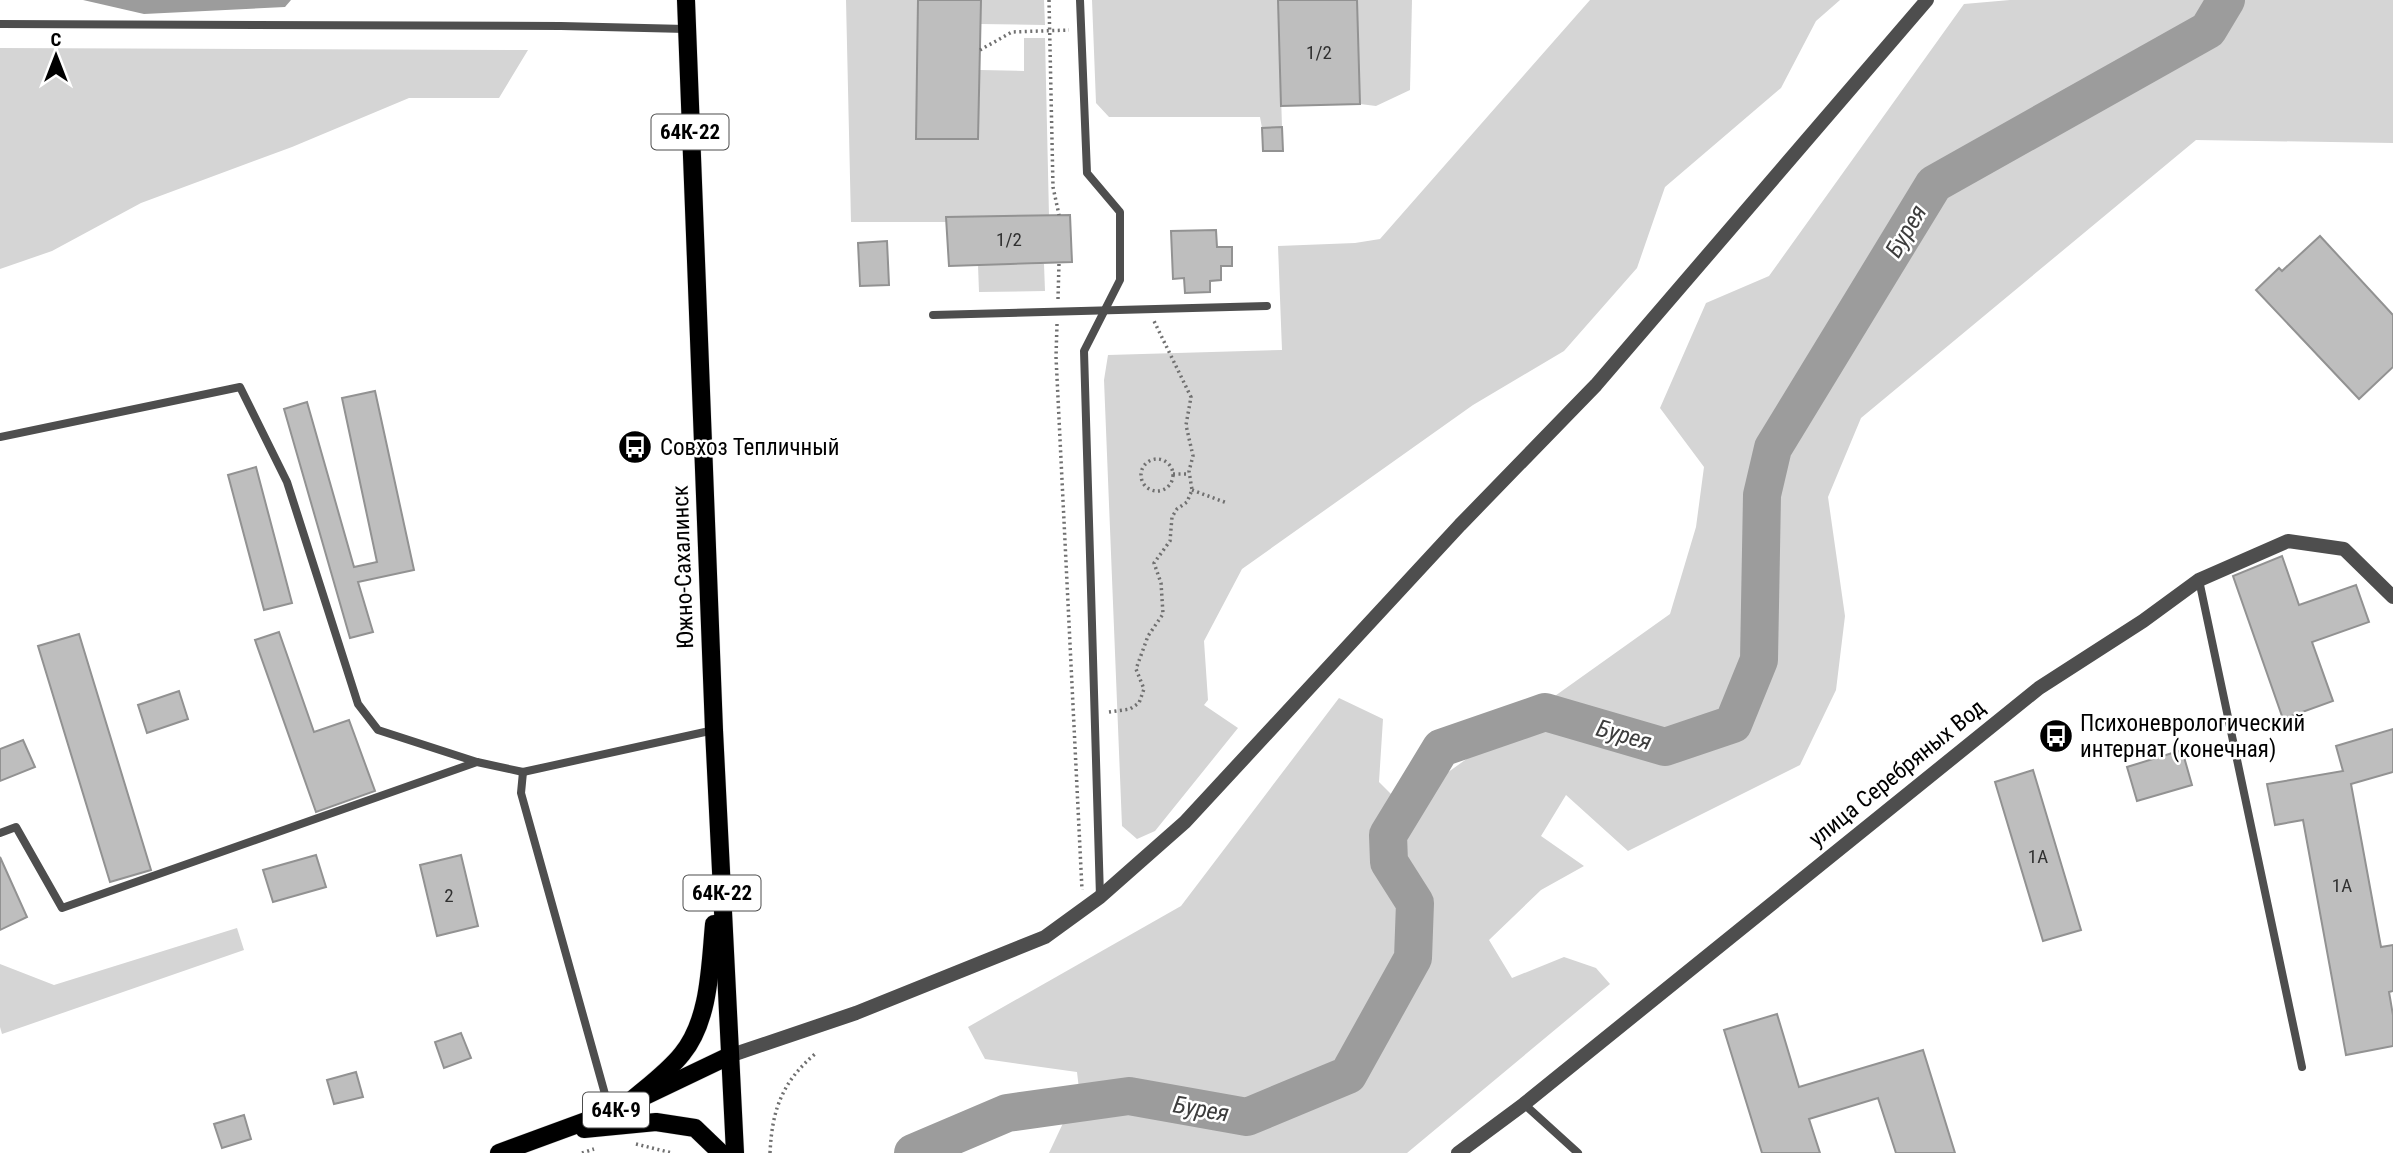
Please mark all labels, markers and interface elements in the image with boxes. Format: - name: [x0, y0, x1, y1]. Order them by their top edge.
- north arrow: [21, 21, 91, 91]
- text: С: [51, 28, 62, 51]
- house number: 1/2: [1306, 41, 1332, 64]
- road number: 64К-22: [652, 114, 728, 150]
- water label: Бурея: [1880, 200, 1932, 262]
- house number: 1/2: [996, 228, 1022, 251]
- bus stop icon: Совхоз Тепличный: [616, 428, 654, 466]
- place label: Совхоз Тепличный: [660, 434, 840, 461]
- street label: Южно-Сахалинск: [667, 485, 699, 649]
- street label: улица Серебряных Вод: [1804, 694, 1990, 852]
- place label: Психоневрологический интернат (конечная): [2080, 710, 2305, 763]
- water label: Бурея: [1593, 714, 1655, 756]
- bus stop icon: Психоневрологический интернат (конечная): [2037, 717, 2075, 755]
- house number: 1А: [2028, 845, 2048, 868]
- house number: 1А: [2332, 874, 2352, 897]
- road number: 64К-22: [684, 876, 760, 910]
- house number: 2: [444, 884, 454, 907]
- water label: Бурея: [1171, 1090, 1231, 1128]
- road number: 64К-9: [583, 1092, 649, 1128]

